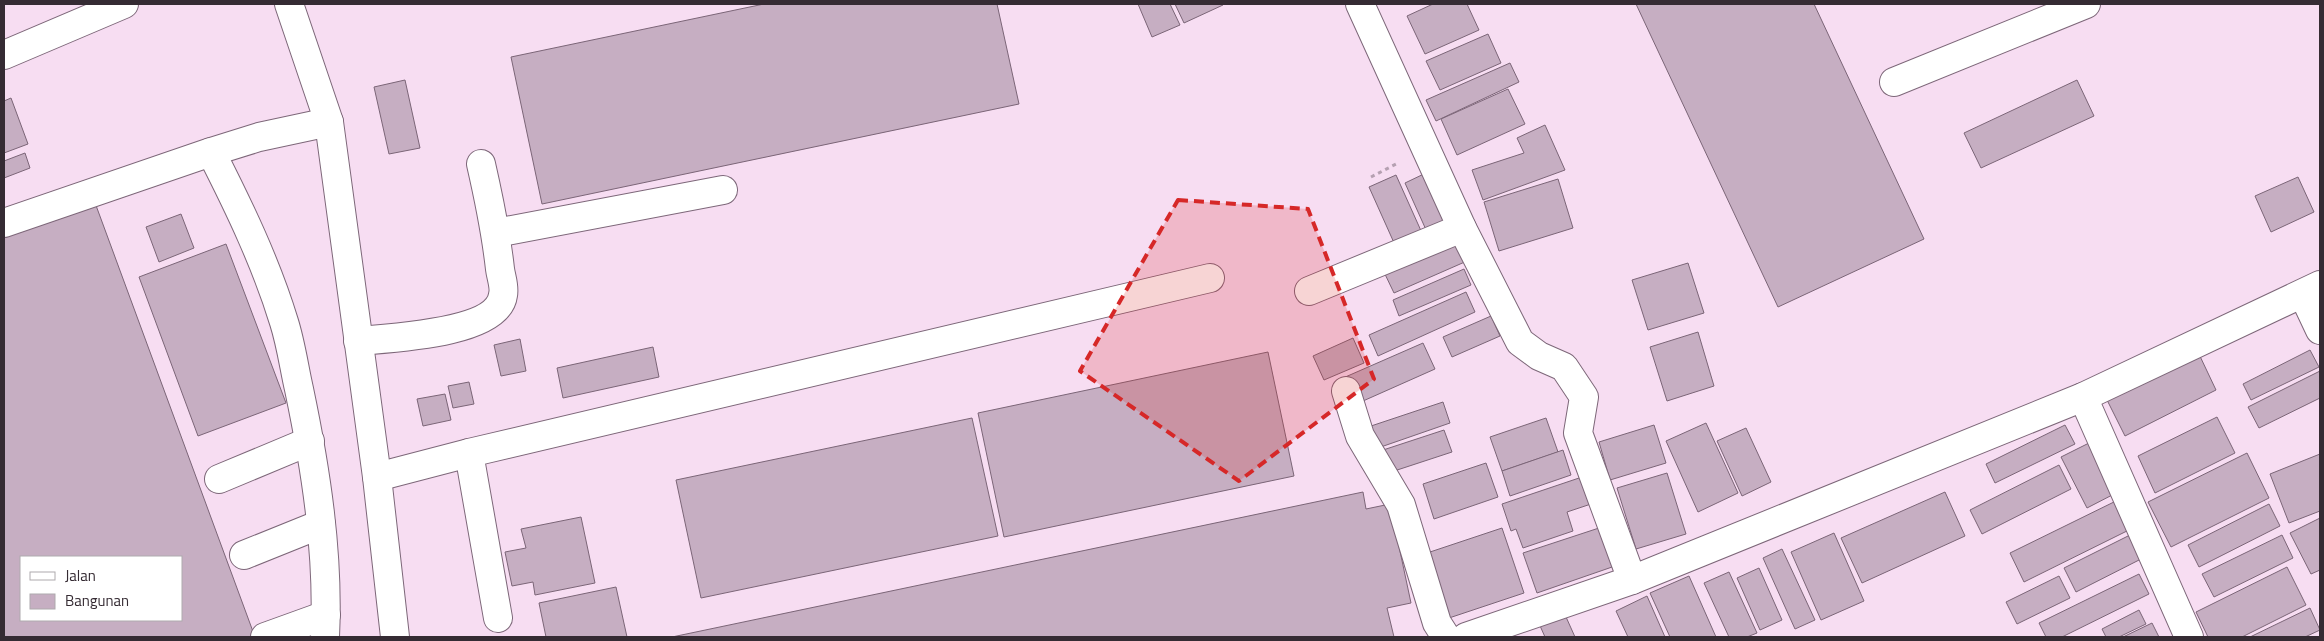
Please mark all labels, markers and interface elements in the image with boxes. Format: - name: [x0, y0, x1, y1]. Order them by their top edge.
- legend: [20, 556, 182, 621]
- text: Jalan: [65, 564, 96, 587]
- text: Bangunan: [65, 589, 129, 612]

